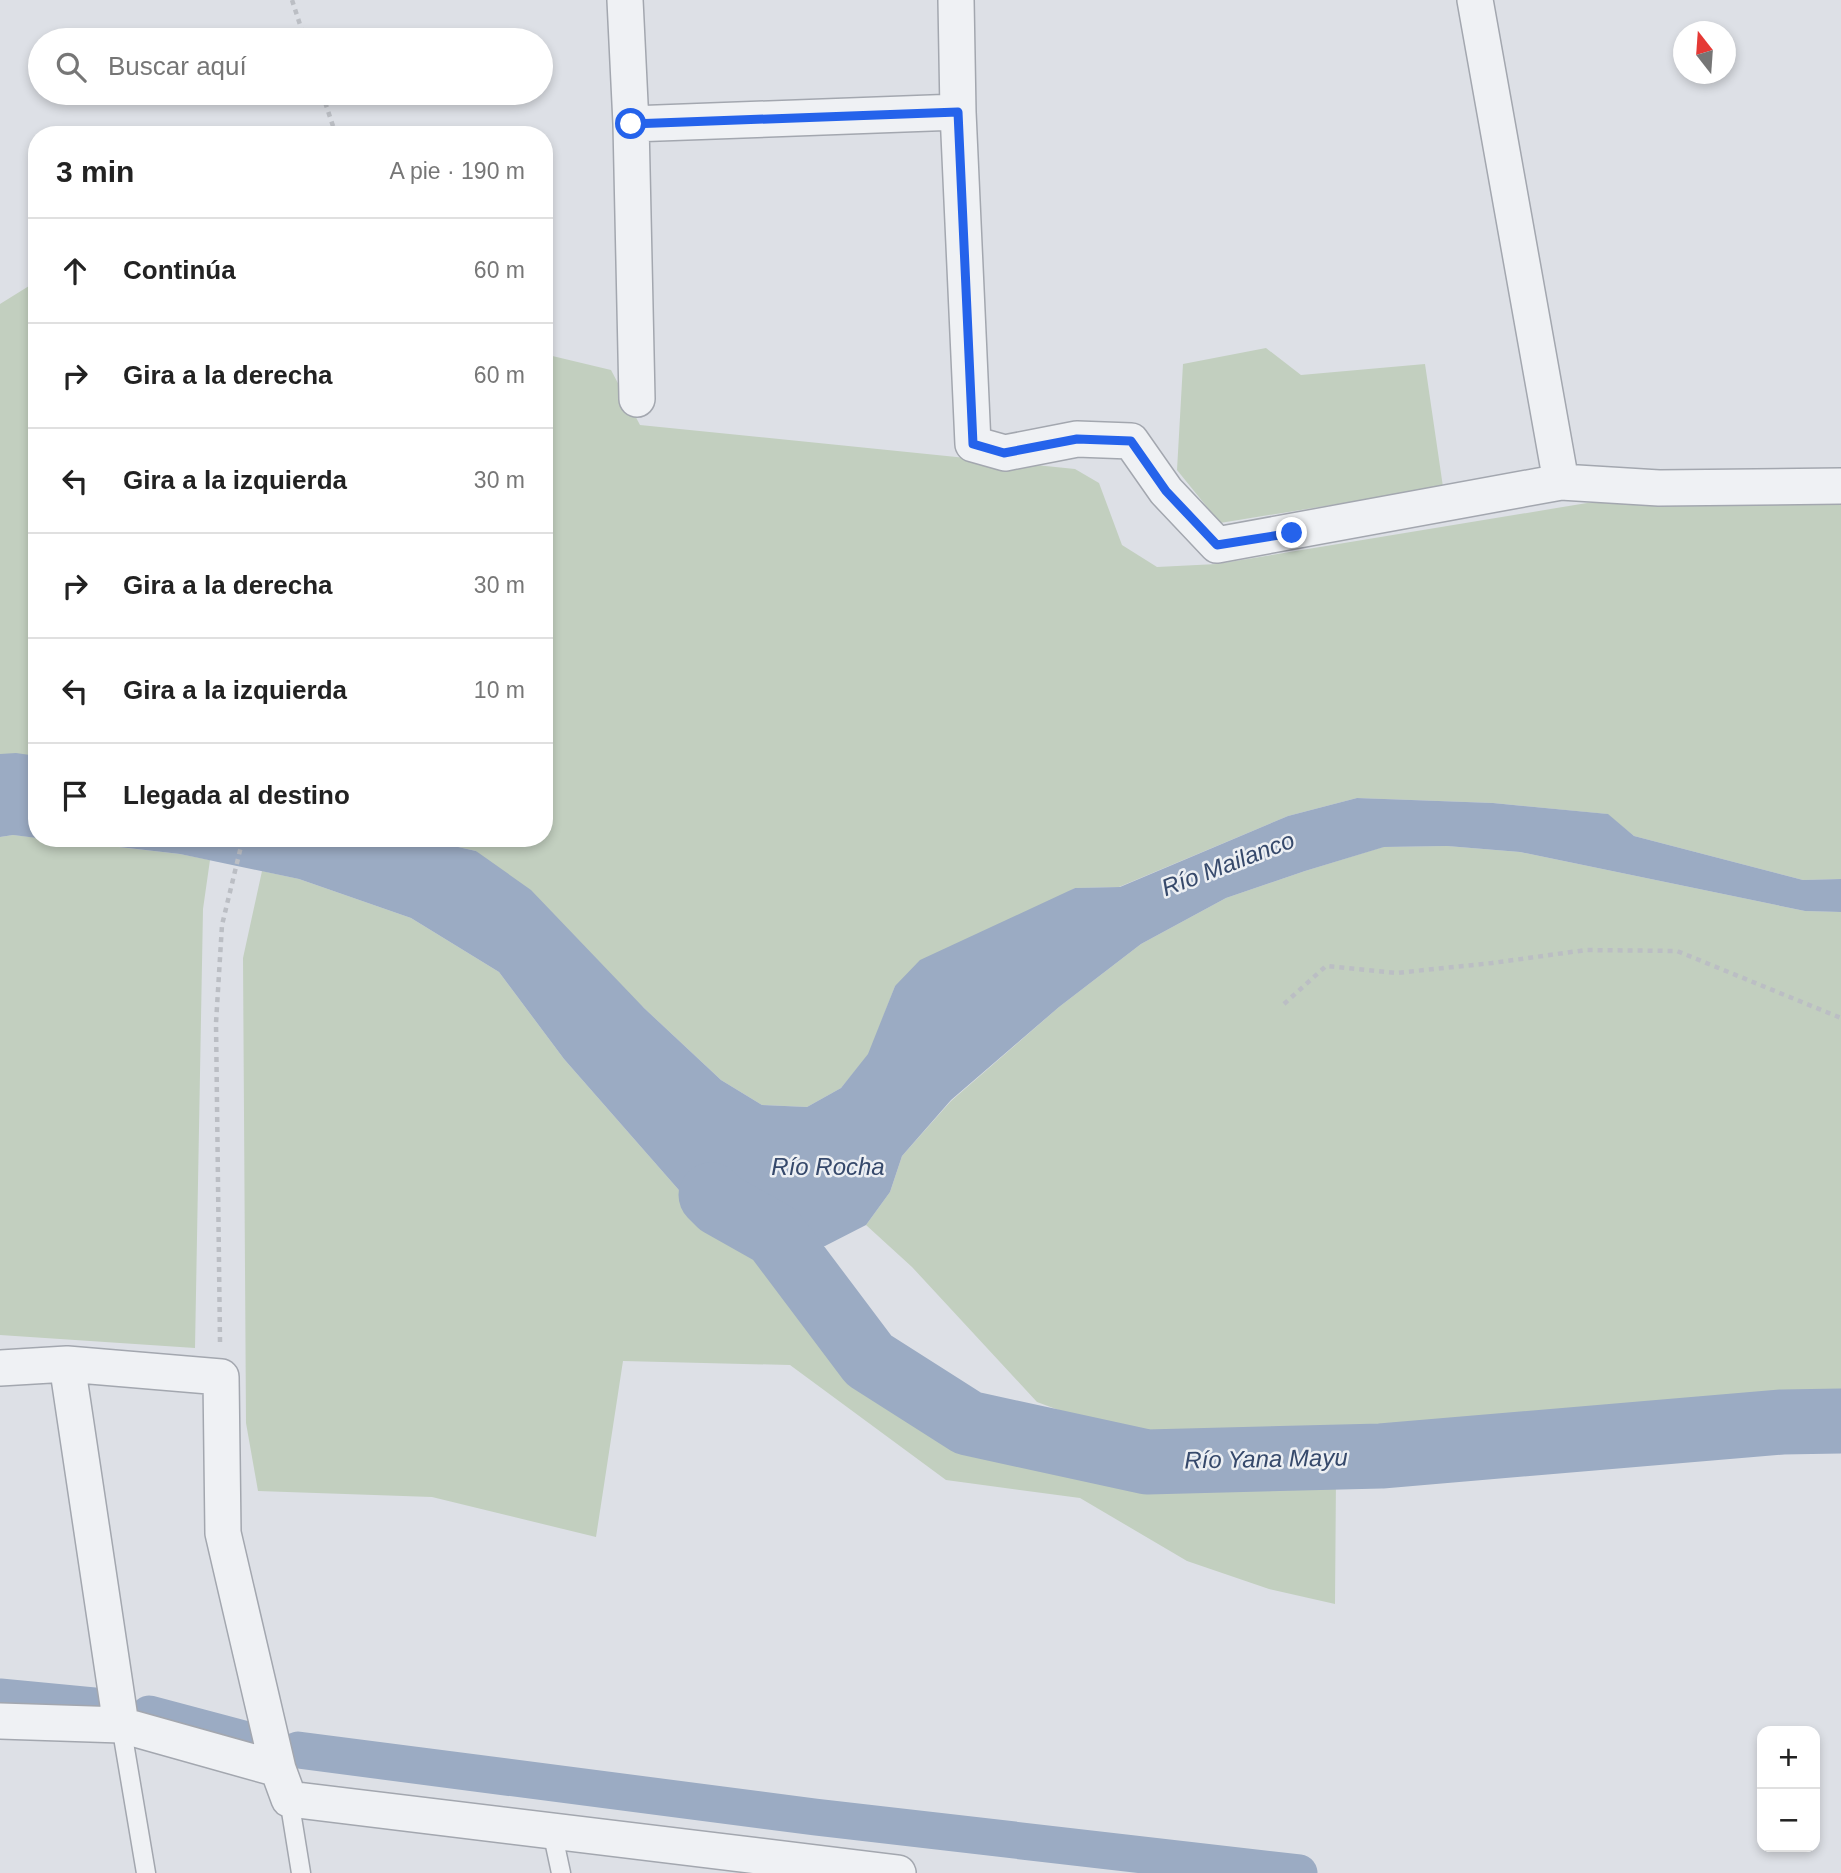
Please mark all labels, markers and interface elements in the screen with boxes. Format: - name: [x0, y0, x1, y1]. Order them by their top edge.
- north arrow: [1673, 21, 1736, 84]
- search box: [28, 28, 553, 105]
- icon: search: [52, 48, 90, 86]
- text: Buscar aquí: [108, 51, 247, 81]
- route start: [615, 108, 646, 139]
- text: 3 min: [56, 155, 134, 188]
- text: A pie · 190 m: [389, 158, 525, 184]
- icon: ahead: [56, 252, 94, 290]
- text: Continúa: [123, 255, 236, 285]
- text: 60 m: [474, 257, 525, 283]
- icon: right: [56, 357, 94, 395]
- text: Gira a la derecha: [123, 360, 333, 390]
- text: 60 m: [474, 362, 525, 388]
- icon: left: [56, 462, 94, 500]
- text: Gira a la izquierda: [123, 465, 347, 495]
- text: 30 m: [474, 467, 525, 493]
- route end: [1276, 517, 1307, 548]
- icon: right: [56, 567, 94, 605]
- text: Gira a la derecha: [123, 570, 333, 600]
- text: 30 m: [474, 572, 525, 598]
- icon: left: [56, 672, 94, 710]
- text: Gira a la izquierda: [123, 675, 347, 705]
- text: 10 m: [474, 677, 525, 703]
- icon: arrive: [56, 777, 94, 815]
- text: Llegada al destino: [123, 780, 350, 810]
- water label: Río Mailanco: [1158, 826, 1298, 901]
- water label: Río Rocha: [771, 1153, 885, 1180]
- water label: Río Yana Mayu: [1184, 1444, 1348, 1473]
- map controls: [1757, 1726, 1820, 1852]
- button: +: [1757, 1726, 1820, 1789]
- button: −: [1757, 1789, 1820, 1852]

